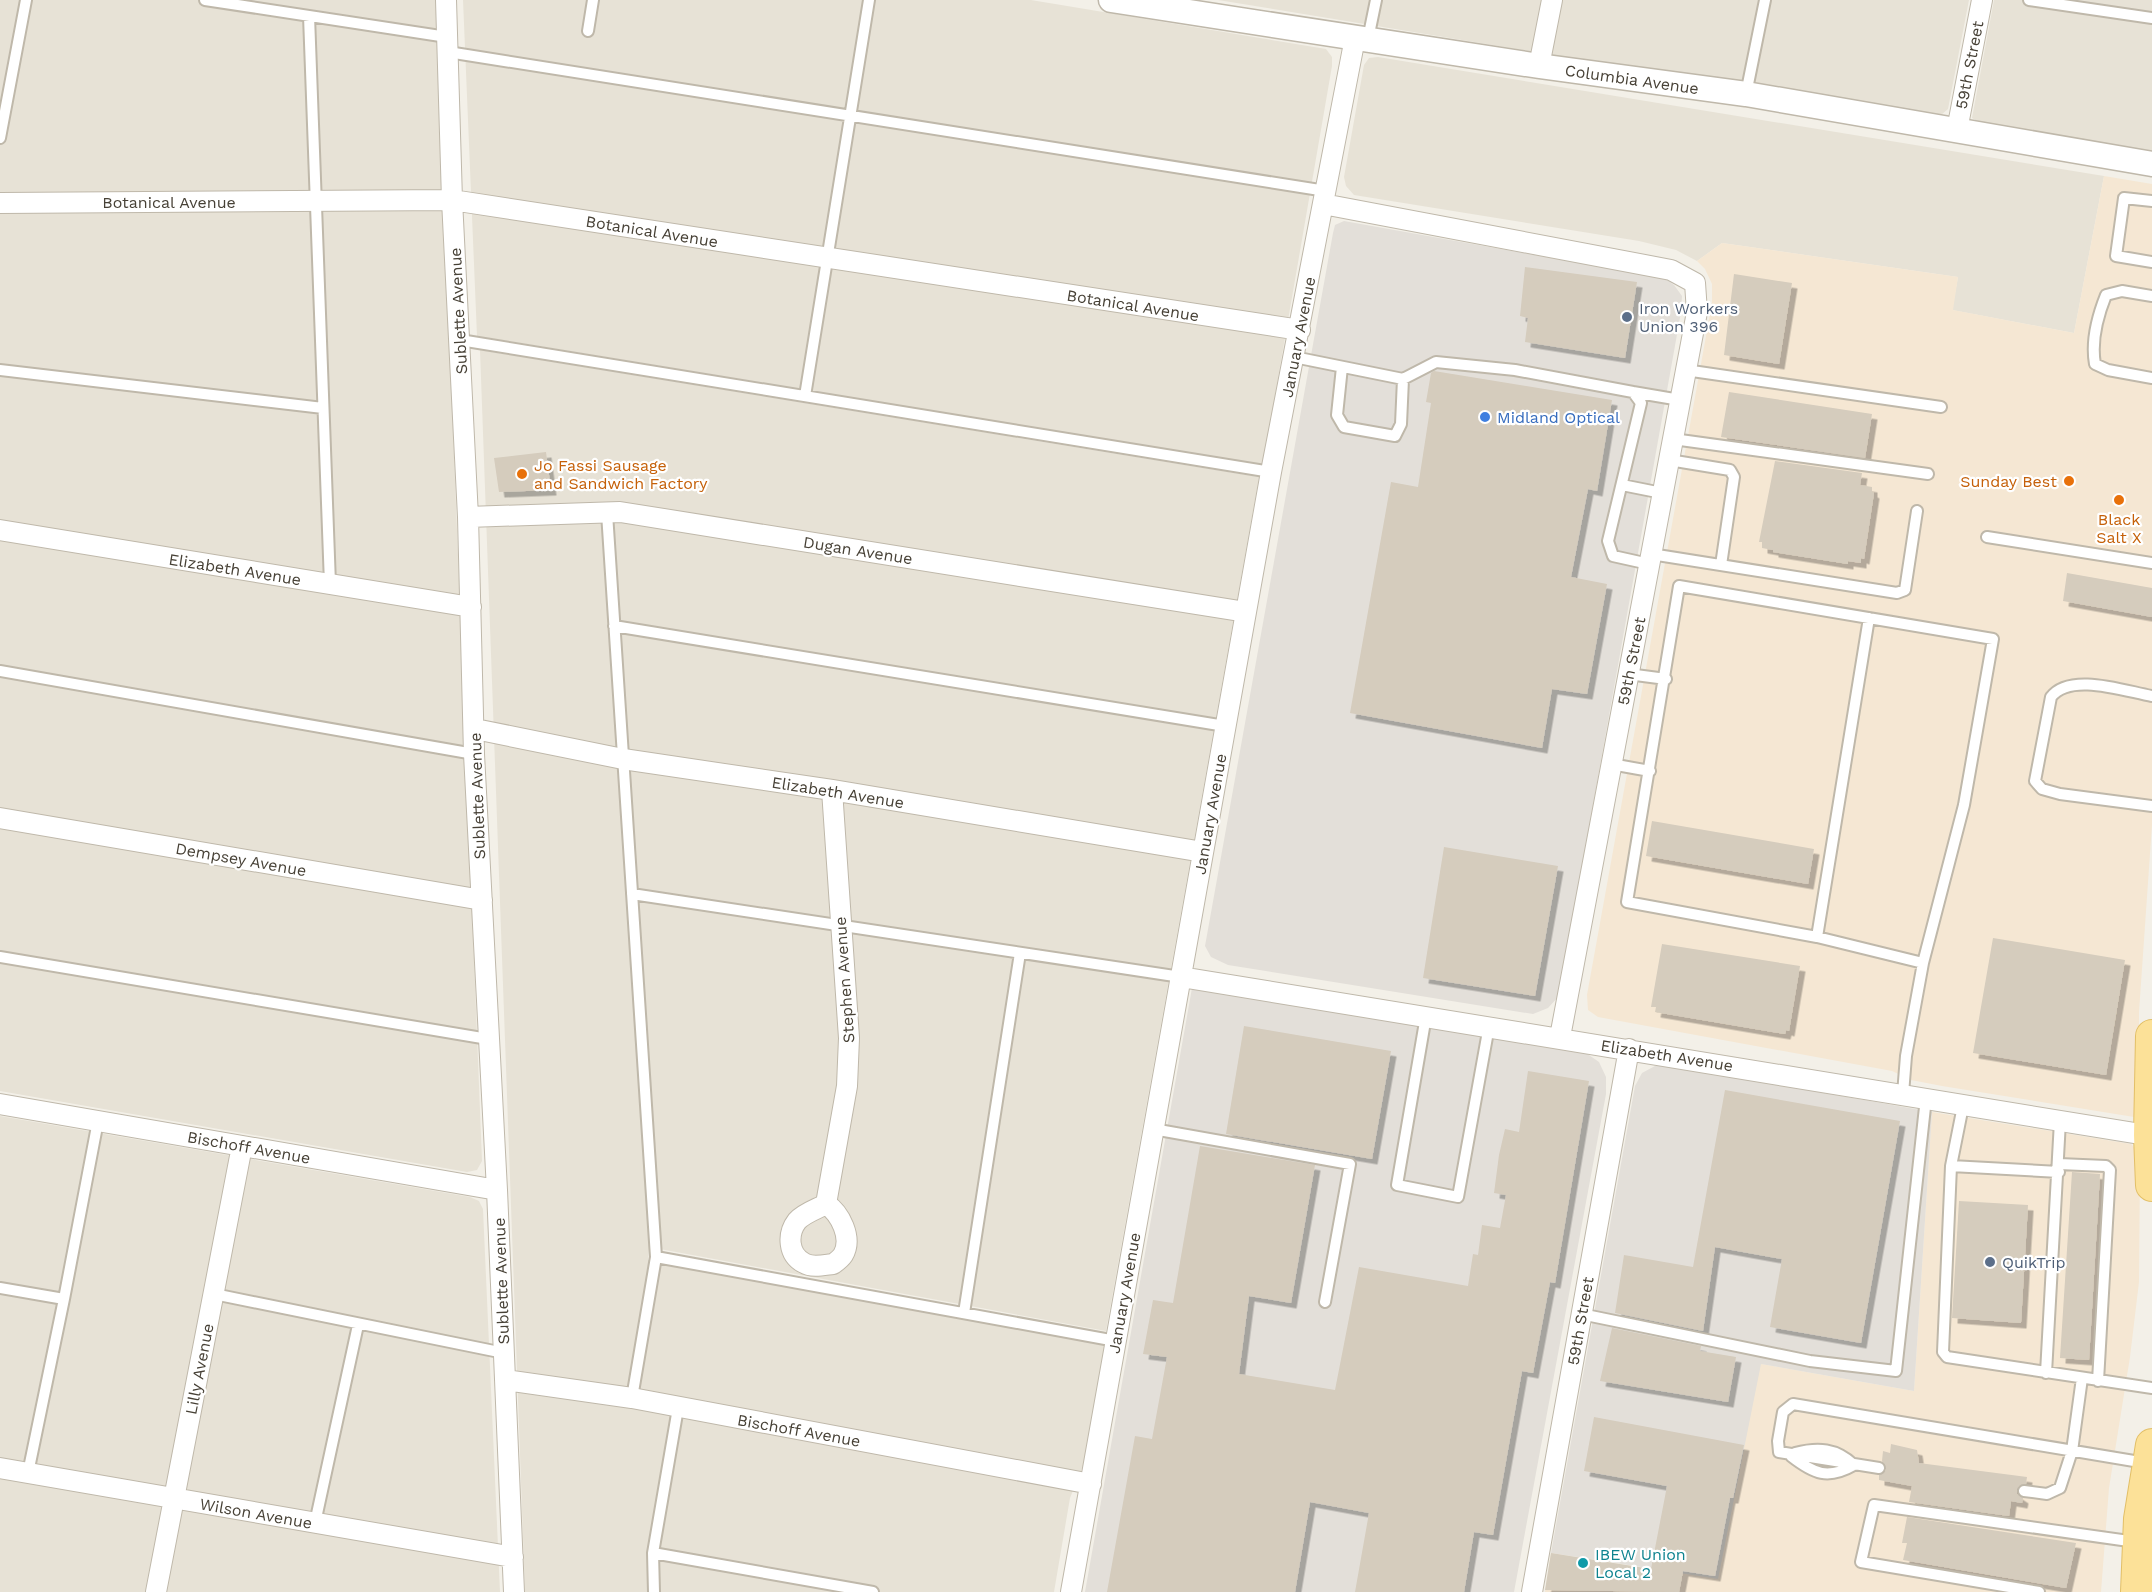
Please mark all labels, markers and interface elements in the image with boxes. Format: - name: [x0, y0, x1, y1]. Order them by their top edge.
- street label: 59th Street: [1952, 19, 1987, 111]
- street label: Columbia Avenue: [1564, 61, 1700, 98]
- street label: Botanical Avenue: [102, 193, 236, 212]
- street label: Botanical Avenue: [584, 212, 719, 251]
- street label: Sublette Avenue: [446, 247, 471, 375]
- street label: January Avenue: [1277, 275, 1319, 399]
- street label: Botanical Avenue: [1065, 286, 1200, 325]
- place label: Iron Workers Union 396: [1639, 299, 1738, 336]
- marker: Iron Workers Union 396: [1620, 310, 1634, 324]
- place label: Midland Optical: [1497, 408, 1620, 427]
- marker: Midland Optical: [1478, 410, 1492, 424]
- place label: Jo Fassi Sausage and Sandwich Factory: [534, 456, 708, 493]
- marker: Jo Fassi Sausage and Sandwich Factory: [515, 467, 529, 481]
- place label: Sunday Best: [1960, 472, 2057, 491]
- marker: Sunday Best: [2062, 474, 2076, 488]
- marker: Black Salt X: [2112, 493, 2126, 507]
- place label: Black Salt X: [2096, 510, 2142, 547]
- street label: Dugan Avenue: [802, 532, 914, 569]
- street label: Elizabeth Avenue: [167, 550, 303, 589]
- street label: 59th Street: [1614, 615, 1649, 707]
- street label: Sublette Avenue: [466, 732, 489, 860]
- street label: January Avenue: [1191, 752, 1230, 876]
- street label: Elizabeth Avenue: [770, 773, 906, 812]
- street label: Dempsey Avenue: [174, 839, 308, 880]
- street label: Stephen Avenue: [831, 916, 858, 1044]
- street label: Elizabeth Avenue: [1599, 1036, 1735, 1075]
- street label: Bischoff Avenue: [186, 1127, 312, 1168]
- street label: Sublette Avenue: [490, 1217, 513, 1345]
- street label: January Avenue: [1105, 1231, 1144, 1355]
- place label: QuikTrip: [2002, 1253, 2066, 1272]
- marker: QuikTrip: [1983, 1255, 1997, 1269]
- street label: 59th Street: [1563, 1275, 1598, 1367]
- street label: Lilly Avenue: [181, 1322, 218, 1416]
- street label: Bischoff Avenue: [736, 1410, 862, 1451]
- street label: Wilson Avenue: [198, 1494, 314, 1533]
- place label: IBEW Union Local 2: [1595, 1545, 1686, 1582]
- marker: IBEW Union Local 2: [1576, 1556, 1590, 1570]

